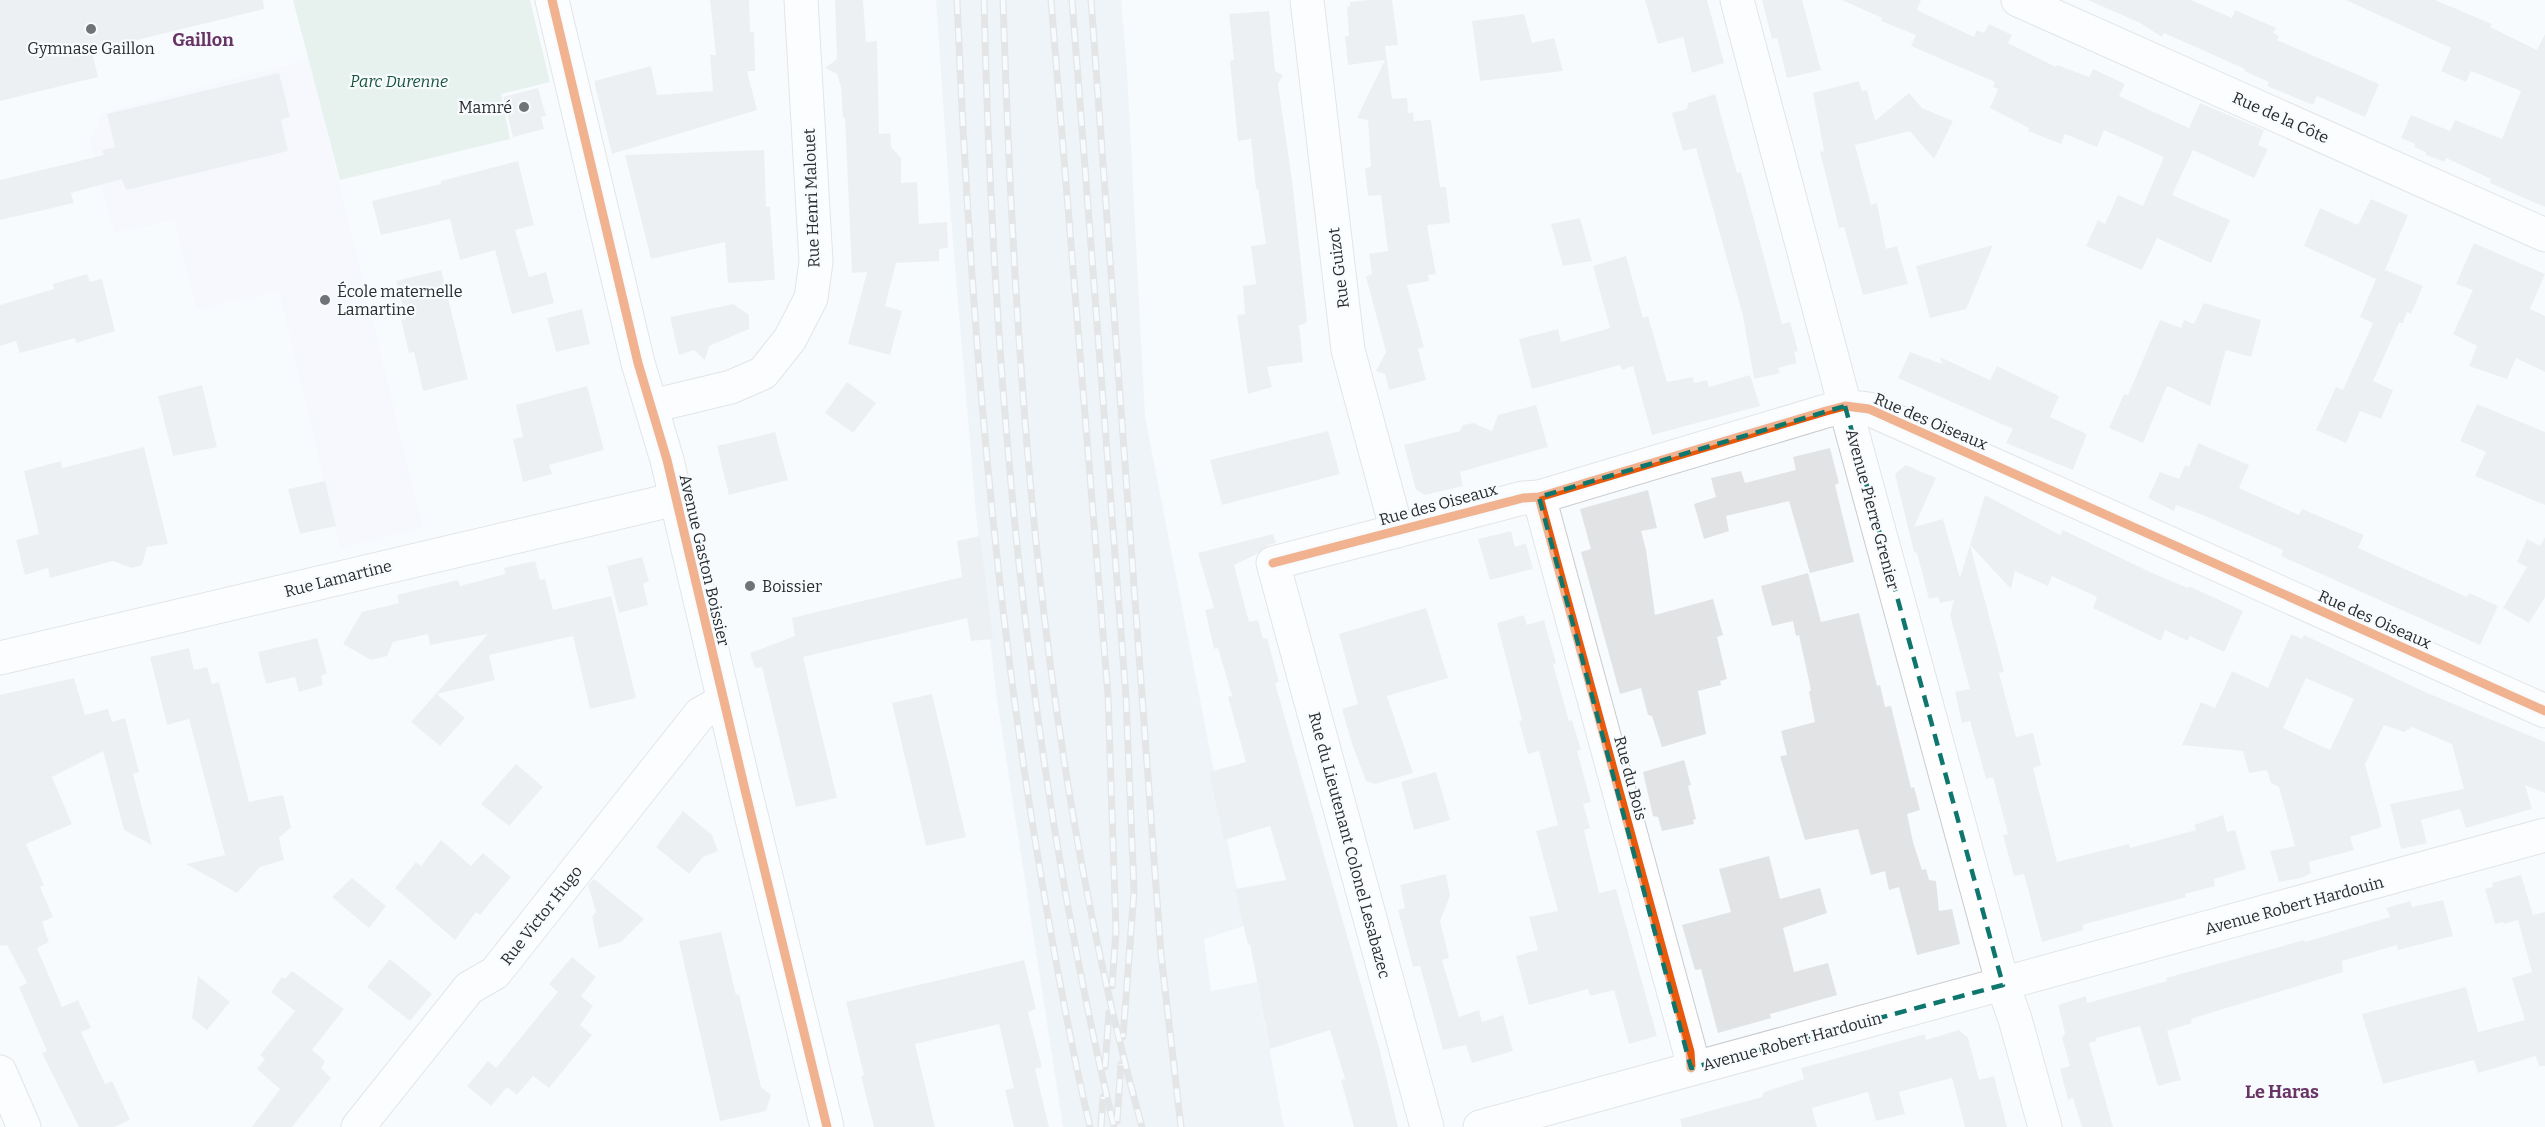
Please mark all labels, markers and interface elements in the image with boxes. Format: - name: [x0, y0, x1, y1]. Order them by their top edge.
- marker: Gymnase Gaillon: [84, 22, 98, 36]
- district label: Gaillon: [172, 29, 234, 51]
- place label: Gymnase Gaillon: [27, 39, 155, 58]
- park label: Parc Durenne: [350, 72, 448, 91]
- street label: Rue de la Côte: [2230, 88, 2332, 147]
- place label: Mamré: [459, 98, 512, 117]
- marker: Mamré: [517, 100, 531, 114]
- street label: Rue Henri Malouet: [800, 128, 823, 268]
- street label: Rue Guizot: [1324, 226, 1353, 309]
- place label: École maternelle Lamartine: [337, 281, 462, 319]
- marker: École maternelle Lamartine: [318, 293, 332, 307]
- street label: Rue des Oiseaux: [1871, 389, 1991, 454]
- street label: Avenue Pierre Grenier: [1842, 427, 1903, 592]
- street label: Avenue Gaston Boissier: [676, 472, 734, 648]
- street label: Rue des Oiseaux: [1377, 480, 1499, 529]
- street label: Rue Lamartine: [282, 556, 394, 601]
- place label: Boissier: [762, 577, 822, 596]
- marker: Boissier: [743, 579, 757, 593]
- street label: Rue des Oiseaux: [2315, 586, 2434, 653]
- street label: Rue du Lieutenant Colonel Lesabazec: [1305, 710, 1394, 980]
- street label: Rue du Bois: [1610, 734, 1651, 822]
- street label: Rue Victor Hugo: [497, 862, 586, 969]
- street label: Avenue Robert Hardouin: [2203, 872, 2386, 939]
- street label: Avenue Robert Hardouin: [1701, 1008, 1884, 1075]
- district label: Le Haras: [2245, 1081, 2319, 1103]

